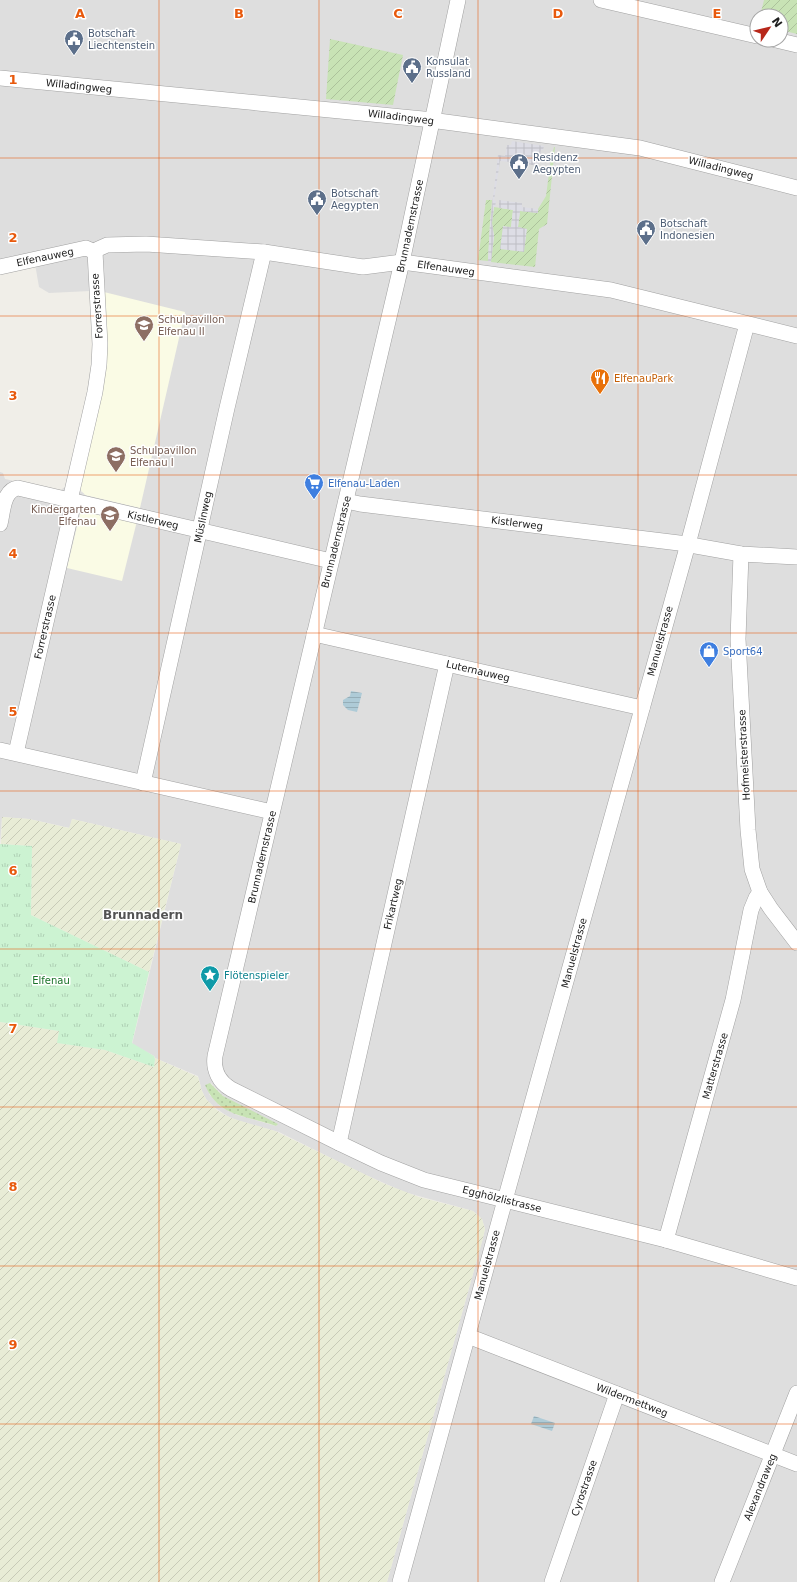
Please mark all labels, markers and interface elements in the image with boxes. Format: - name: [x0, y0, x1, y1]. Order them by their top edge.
- text: A: [75, 6, 85, 21]
- text: B: [234, 6, 244, 21]
- text: C: [393, 6, 403, 21]
- text: D: [553, 6, 564, 21]
- text: E: [713, 6, 721, 21]
- north arrow: [749, 8, 789, 48]
- text: N: [769, 15, 785, 30]
- public building icon: Botschaft Liechtenstein: [63, 28, 85, 56]
- place label: Botschaft Liechtenstein: [88, 28, 155, 51]
- public building icon: Konsulat Russland: [401, 56, 423, 84]
- place label: Konsulat Russland: [426, 56, 471, 79]
- text: 1: [8, 72, 18, 87]
- street label: Willadingweg: [45, 77, 113, 95]
- street label: Willadingweg: [367, 107, 435, 127]
- public building icon: Residenz Aegypten: [508, 152, 530, 180]
- place label: Residenz Aegypten: [533, 152, 581, 175]
- street label: Willadingweg: [687, 155, 755, 181]
- street label: Brunnadernstrasse: [395, 178, 425, 274]
- public building icon: Botschaft Aegypten: [306, 188, 328, 216]
- place label: Botschaft Aegypten: [331, 188, 379, 211]
- public building icon: Botschaft Indonesien: [635, 218, 657, 246]
- place label: Botschaft Indonesien: [660, 218, 715, 241]
- text: 2: [8, 230, 18, 245]
- street label: Elfenauweg: [15, 246, 75, 268]
- street label: Elfenauweg: [416, 258, 476, 278]
- street label: Forrerstrasse: [89, 273, 105, 339]
- school or university icon: Schulpavillon Elfenau II: [133, 314, 155, 342]
- place label: Schulpavillon Elfenau II: [158, 314, 224, 337]
- restaurant icon: ElfenauPark: [589, 367, 611, 395]
- place label: ElfenauPark: [614, 373, 673, 384]
- text: 3: [8, 388, 18, 403]
- school or university icon: Schulpavillon Elfenau I: [105, 445, 127, 473]
- place label: Schulpavillon Elfenau I: [130, 445, 196, 468]
- supermarket icon: Elfenau-Laden: [303, 472, 325, 500]
- place label: Elfenau-Laden: [328, 478, 400, 489]
- street label: Müslinweg: [192, 490, 214, 544]
- street label: Brunnadernstrasse: [319, 495, 353, 589]
- place label: Kindergarten Elfenau: [31, 504, 96, 527]
- school or university icon: Kindergarten Elfenau: [99, 504, 121, 532]
- street label: Kistlerweg: [126, 509, 180, 531]
- street label: Kistlerweg: [490, 514, 544, 532]
- text: 4: [8, 546, 18, 561]
- street label: Forrerstrasse: [32, 594, 58, 660]
- street label: Manuelstrasse: [645, 605, 675, 677]
- shop icon: Sport64: [698, 640, 720, 668]
- place label: Sport64: [723, 646, 763, 657]
- street label: Luternauweg: [445, 658, 511, 684]
- text: 5: [8, 704, 18, 719]
- street label: Hofmeisterstrasse: [736, 709, 752, 801]
- street label: Brunnadernstrasse: [246, 810, 278, 904]
- text: 6: [8, 863, 18, 878]
- street label: Frikartweg: [382, 877, 404, 931]
- district label: Brunnadern: [103, 908, 183, 922]
- street label: Manuelstrasse: [559, 917, 589, 989]
- place icon: Flötenspieler: [199, 964, 221, 992]
- place label: Flötenspieler: [224, 970, 289, 981]
- park label: Elfenau: [32, 975, 70, 986]
- text: 7: [8, 1021, 18, 1036]
- street label: Matterstrasse: [700, 1031, 730, 1101]
- text: 8: [8, 1179, 18, 1194]
- street label: Egghölzlistrasse: [461, 1184, 543, 1214]
- street label: Manuelstrasse: [472, 1229, 502, 1301]
- text: 9: [8, 1337, 18, 1352]
- street label: Wildermettweg: [595, 1381, 669, 1419]
- street label: Alexandraweg: [742, 1452, 778, 1522]
- street label: Cyrostrasse: [569, 1458, 599, 1518]

